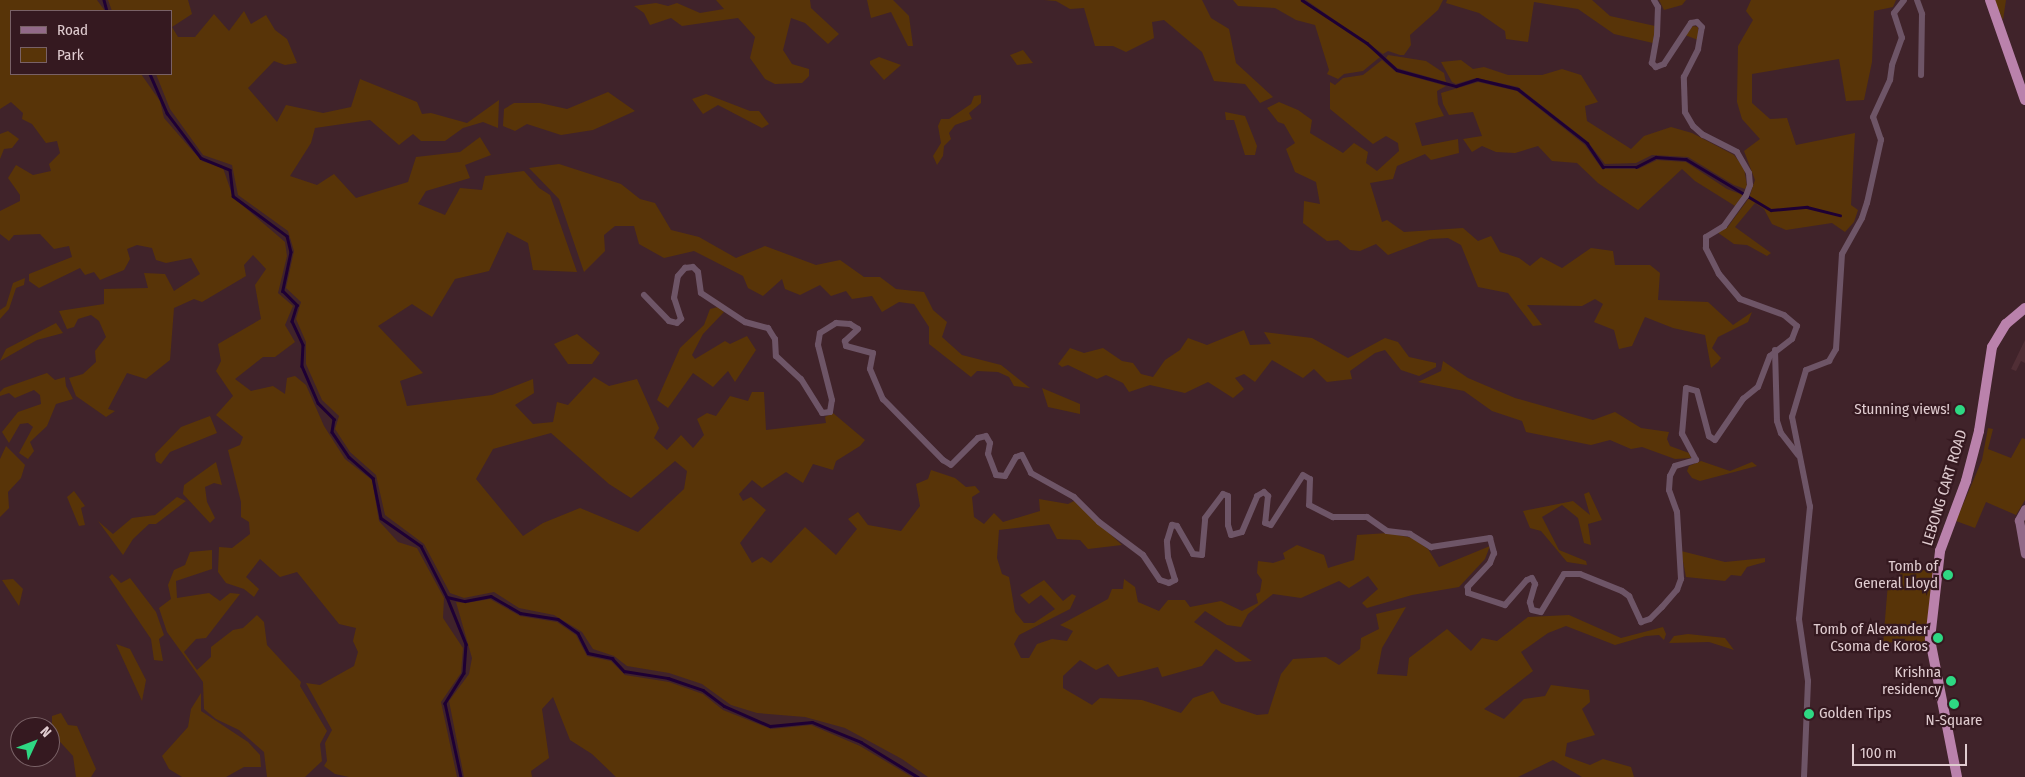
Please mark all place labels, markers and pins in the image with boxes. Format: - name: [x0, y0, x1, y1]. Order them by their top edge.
- place label: Stunning views!: [1854, 401, 1950, 419]
- marker: Stunning views!: [1954, 404, 1966, 416]
- place label: Tomb of General Lloyd: [1854, 557, 1938, 592]
- marker: Tomb of General Lloyd: [1942, 569, 1954, 581]
- place label: Tomb of Alexander Csoma de Koros: [1814, 620, 1928, 655]
- marker: Tomb of Alexander Csoma de Koros: [1932, 632, 1944, 644]
- place label: Krishna residency: [1882, 663, 1941, 698]
- marker: Krishna residency: [1945, 675, 1957, 687]
- marker: N-Square: [1948, 698, 1960, 710]
- place label: Golden Tips: [1819, 705, 1891, 723]
- marker: Golden Tips: [1803, 708, 1815, 720]
- place label: N-Square: [1926, 712, 1982, 730]

